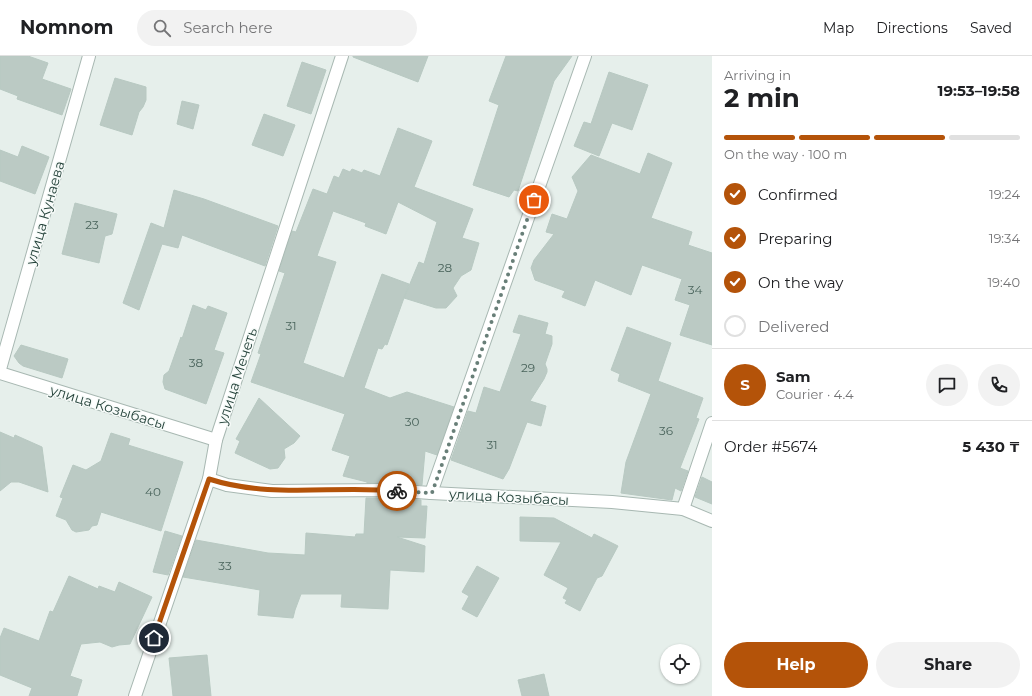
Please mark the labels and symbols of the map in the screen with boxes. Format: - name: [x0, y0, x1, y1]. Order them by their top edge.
- street label: улица Кунаева: [21, 159, 68, 268]
- pin: [517, 183, 551, 217]
- house number: 23: [85, 217, 99, 232]
- house number: 28: [438, 260, 453, 275]
- house number: 34: [688, 282, 702, 297]
- house number: 31: [285, 318, 297, 333]
- street label: улица Мечеть: [213, 325, 261, 428]
- house number: 38: [189, 355, 204, 370]
- house number: 29: [521, 360, 535, 375]
- street label: улица Козыбасы: [47, 381, 168, 433]
- house number: 30: [405, 414, 419, 429]
- house number: 36: [659, 423, 673, 438]
- house number: 31: [486, 437, 498, 452]
- courier: [377, 471, 417, 511]
- house number: 40: [145, 484, 161, 499]
- street label: улица Козыбасы: [447, 485, 570, 509]
- house number: 33: [218, 558, 232, 573]
- pin: [137, 621, 171, 655]

